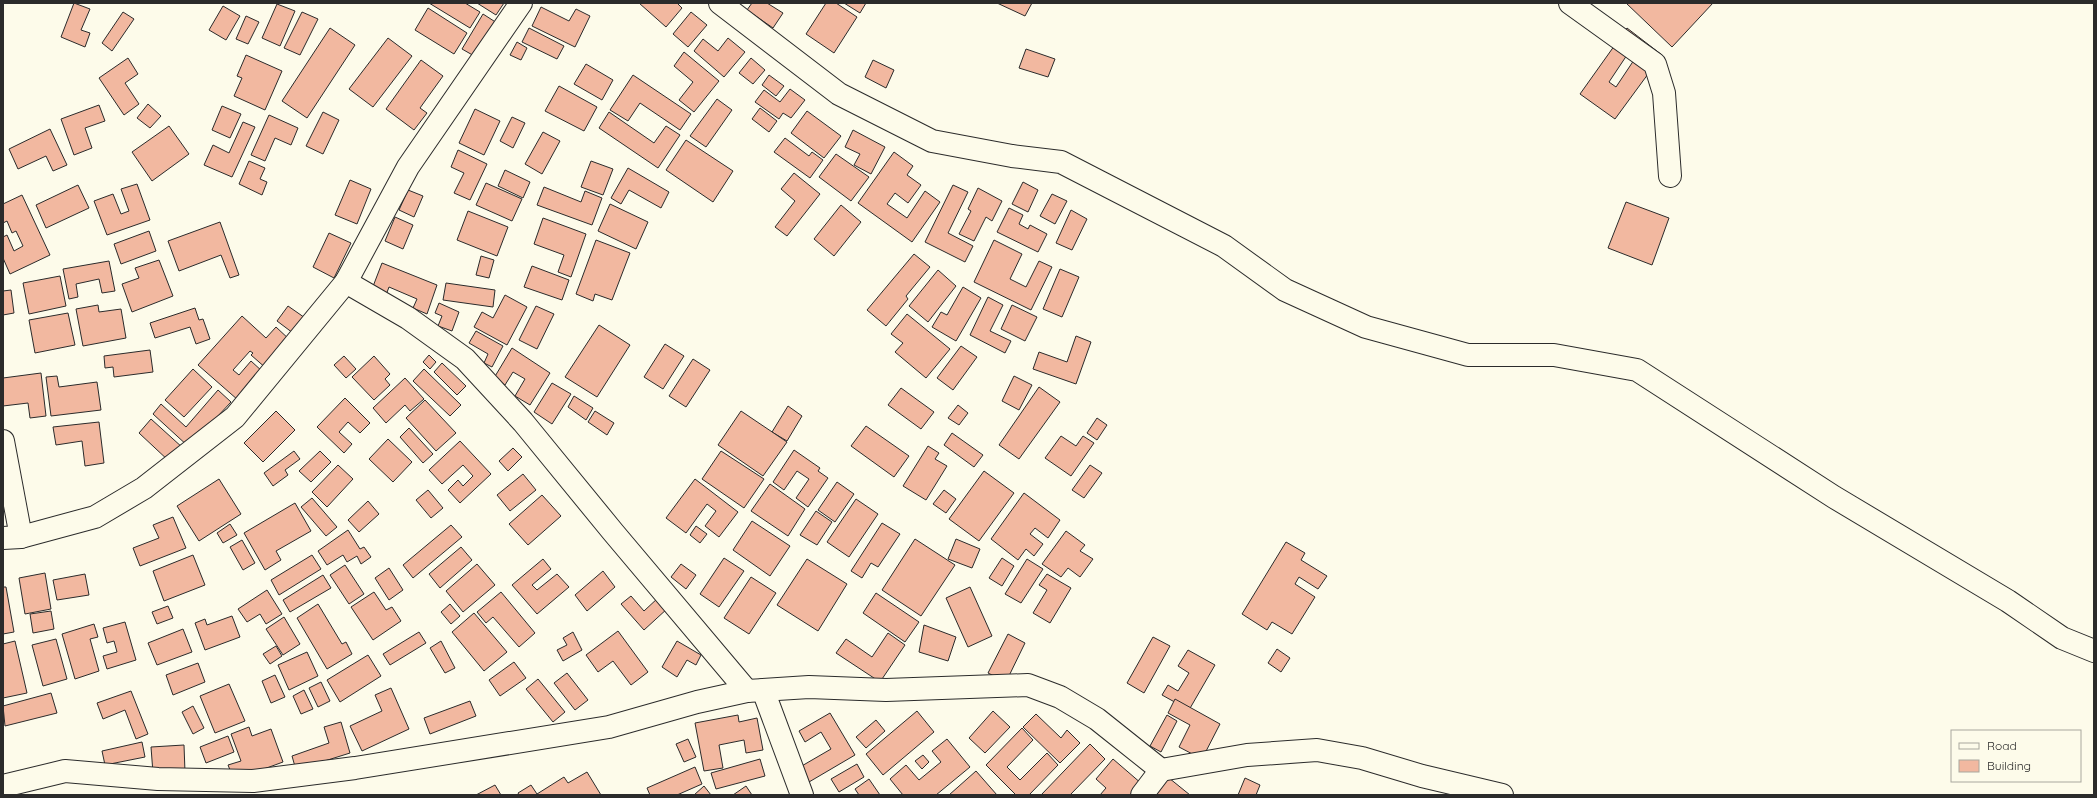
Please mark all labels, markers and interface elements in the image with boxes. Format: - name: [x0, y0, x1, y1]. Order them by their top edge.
- legend: [1951, 730, 2081, 782]
- text: Road: [1987, 738, 2017, 753]
- text: Building: [1987, 758, 2031, 773]

